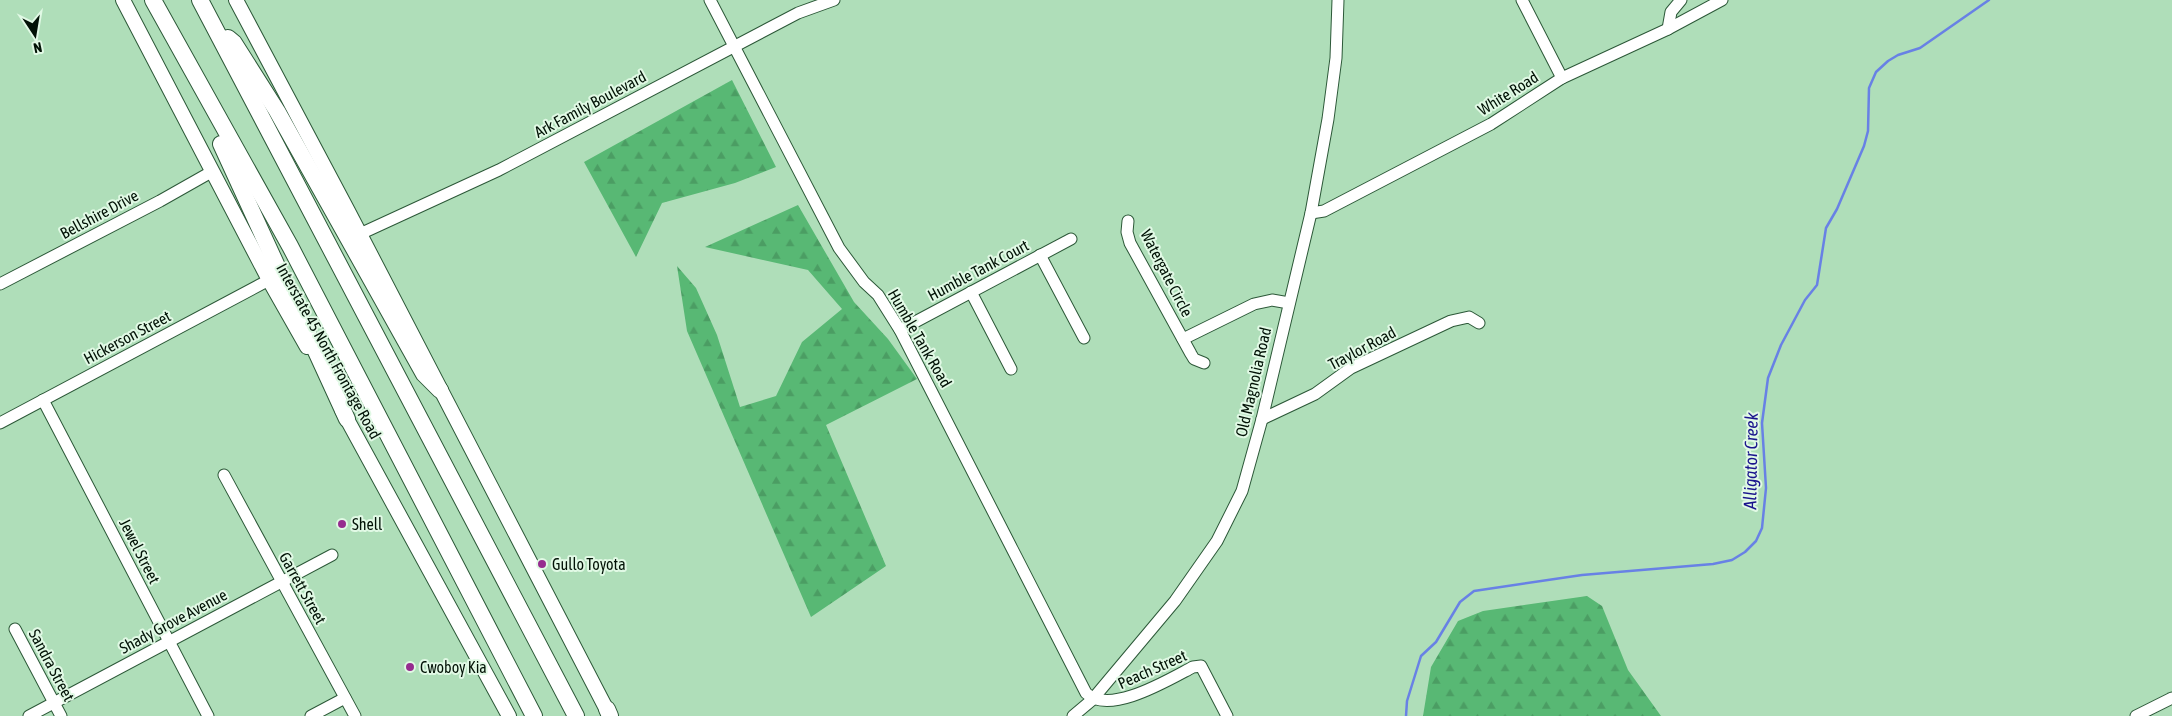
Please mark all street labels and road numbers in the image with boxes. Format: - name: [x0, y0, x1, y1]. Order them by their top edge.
- street label: Ark Family Boulevard: [531, 67, 649, 142]
- street label: White Road: [1475, 67, 1541, 119]
- street label: Bellshire Drive: [57, 186, 141, 242]
- street label: Watergate Circle: [1136, 226, 1197, 320]
- street label: Humble Tank Court: [924, 236, 1032, 304]
- street label: Interstate 45 North Frontage Road: [272, 260, 385, 442]
- street label: Humble Tank Road: [885, 286, 955, 390]
- street label: Hickerson Street: [80, 306, 174, 367]
- street label: Traylor Road: [1325, 323, 1399, 374]
- street label: Old Magnolia Road: [1232, 326, 1275, 439]
- street label: Jewel Street: [116, 516, 164, 587]
- street label: Garrett Street: [276, 549, 330, 627]
- street label: Shady Grove Avenue: [116, 585, 230, 658]
- street label: Sandra Street: [26, 626, 79, 704]
- street label: Peach Street: [1115, 646, 1190, 692]

